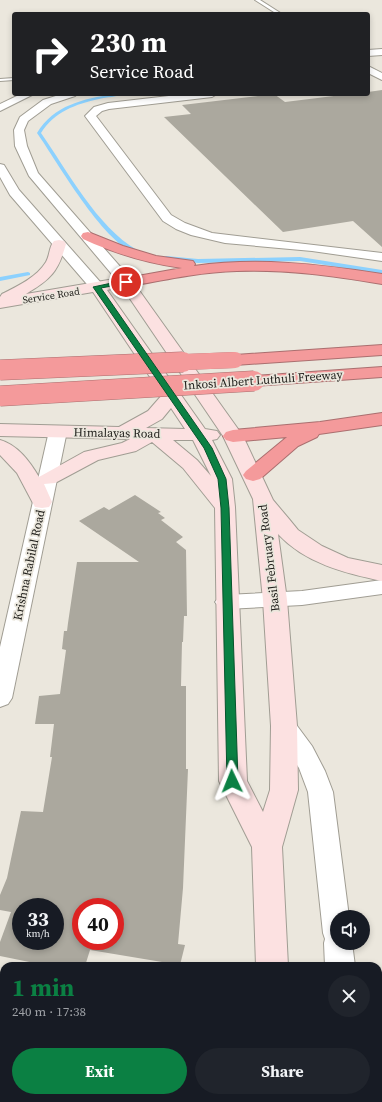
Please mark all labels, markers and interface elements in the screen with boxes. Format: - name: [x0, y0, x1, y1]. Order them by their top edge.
- text: 230 m: [90, 23, 167, 61]
- icon: right: [24, 28, 76, 80]
- text: Service Road: [90, 59, 194, 84]
- pin: [109, 265, 143, 299]
- icon: arrive: [115, 271, 137, 293]
- street label: Service Road: [22, 285, 81, 306]
- street label: Inkosi Albert Luthuli Freeway: [183, 366, 344, 394]
- street label: Himalayas Road: [74, 424, 161, 442]
- street label: Basil February Road: [254, 503, 284, 612]
- street label: Krishna Rabilal Road: [9, 508, 49, 622]
- position arrow: [211, 760, 253, 802]
- speed limit sign: 40: [72, 898, 124, 950]
- text: 33: [27, 905, 49, 933]
- map controls: [330, 910, 370, 950]
- button: sound: [330, 910, 370, 950]
- text: km/h: [26, 927, 50, 940]
- text: 1 min: [12, 971, 74, 1004]
- button: close: [328, 975, 370, 1017]
- text: 240 m · 17:38: [12, 1003, 86, 1020]
- button: Exit: [12, 1048, 187, 1094]
- button: Share: [195, 1048, 370, 1094]

